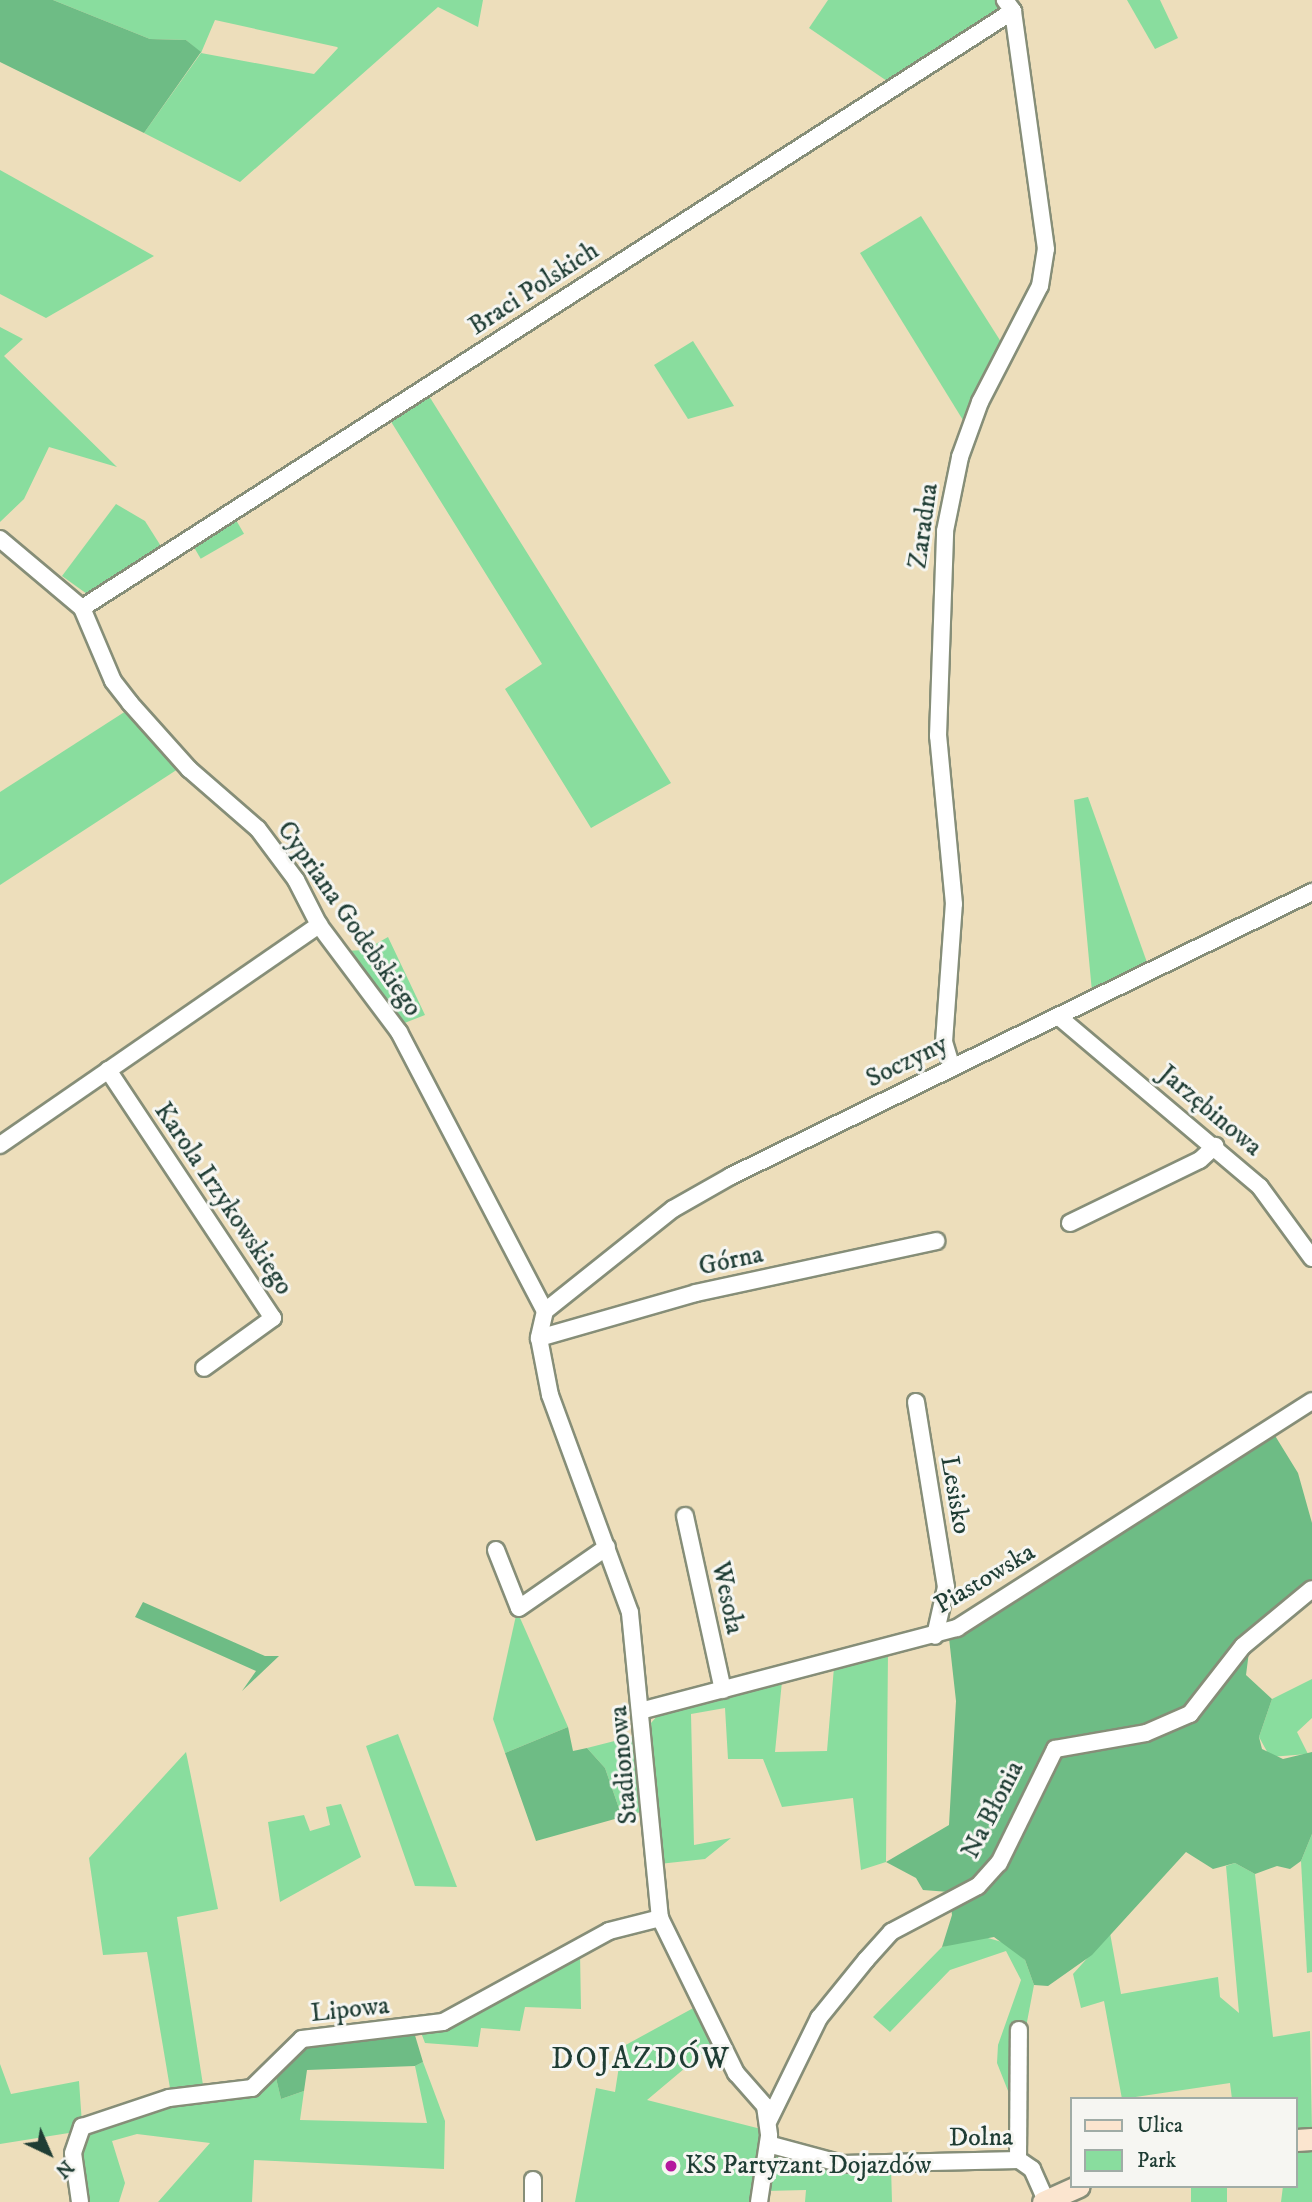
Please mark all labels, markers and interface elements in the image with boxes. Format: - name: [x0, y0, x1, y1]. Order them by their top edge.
- street label: Braci Polskich: [463, 235, 605, 343]
- street label: Zaradna: [903, 481, 945, 571]
- street label: Cypriana Godebskiego: [270, 815, 428, 1023]
- street label: Soczyny: [861, 1029, 953, 1095]
- street label: Jarzębinowa: [1152, 1059, 1268, 1163]
- street label: Karola Irzykowskiego: [147, 1097, 299, 1301]
- street label: Górna: [696, 1239, 766, 1283]
- street label: Lesisko: [933, 1453, 977, 1537]
- street label: Piastowska: [929, 1537, 1041, 1621]
- street label: Wesoła: [704, 1559, 750, 1637]
- street label: Stadionowa: [603, 1704, 645, 1826]
- street label: Na Błonia: [955, 1756, 1031, 1864]
- street label: Lipowa: [309, 1990, 391, 2030]
- district label: DOJAZDÓW: [552, 2042, 730, 2078]
- legend: [1070, 2097, 1298, 2188]
- text: Ulica: [1137, 2113, 1183, 2139]
- north arrow: [14, 2118, 84, 2188]
- street label: Dolna: [949, 2122, 1013, 2154]
- text: Park: [1137, 2148, 1176, 2174]
- place label: KS Partyzant Dojazdów: [685, 2150, 931, 2182]
- text: N: [50, 2155, 78, 2182]
- marker: KS Partyzant Dojazdów: [663, 2158, 679, 2174]

